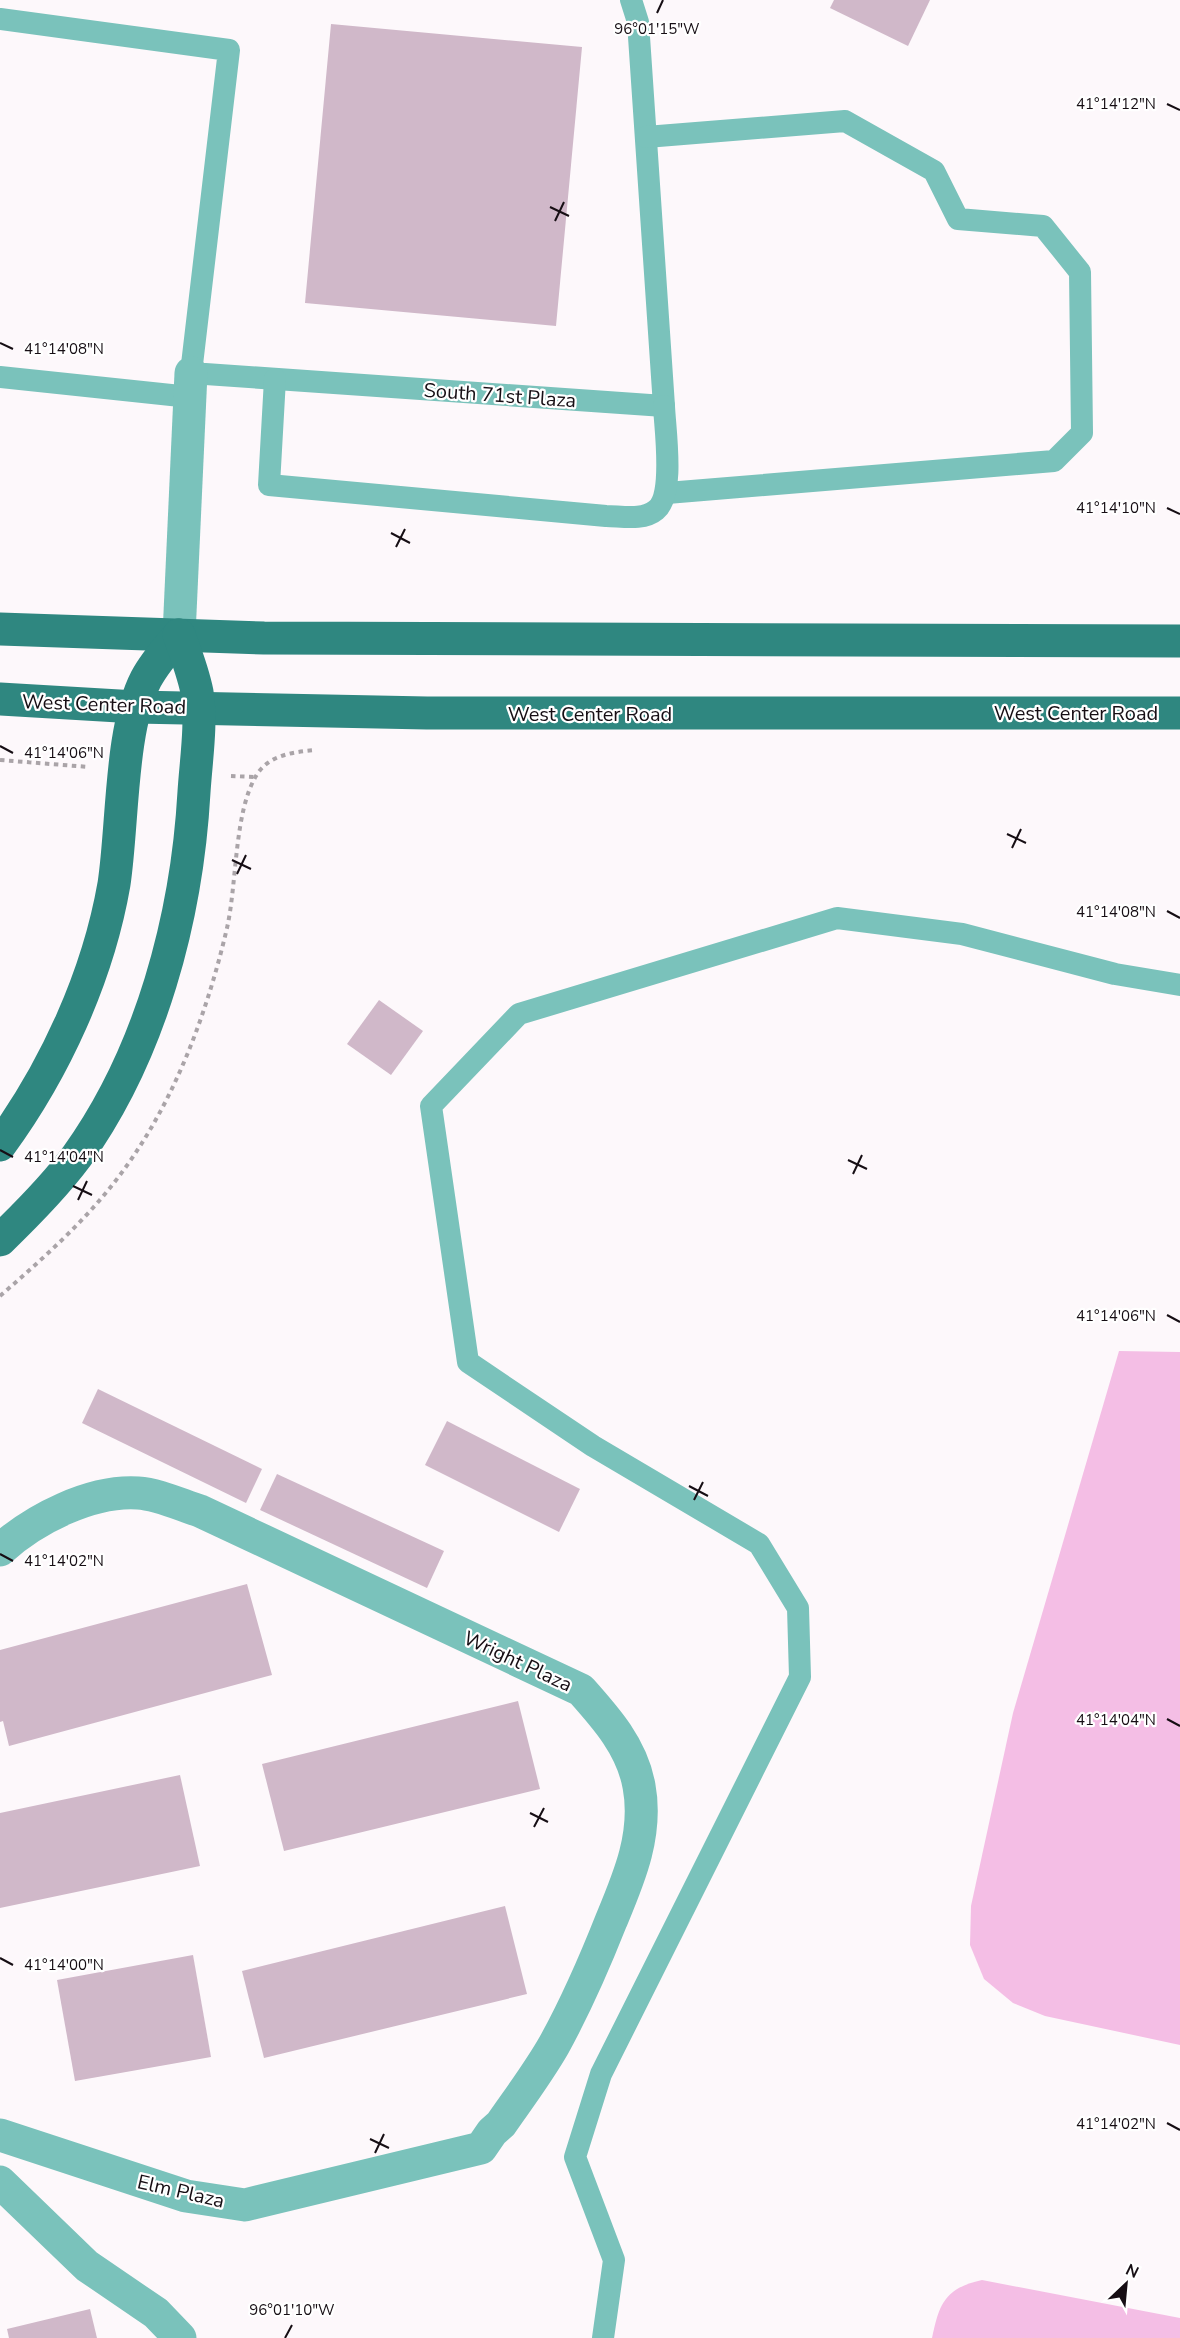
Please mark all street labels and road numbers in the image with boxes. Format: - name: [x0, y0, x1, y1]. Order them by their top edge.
- street label: South 71st Plaza: [423, 377, 577, 414]
- street label: West Center Road: [21, 688, 187, 721]
- street label: West Center Road: [994, 700, 1158, 727]
- street label: West Center Road: [508, 701, 672, 728]
- street label: Wright Plaza: [459, 1625, 576, 1698]
- street label: Elm Plaza: [135, 2168, 227, 2215]

